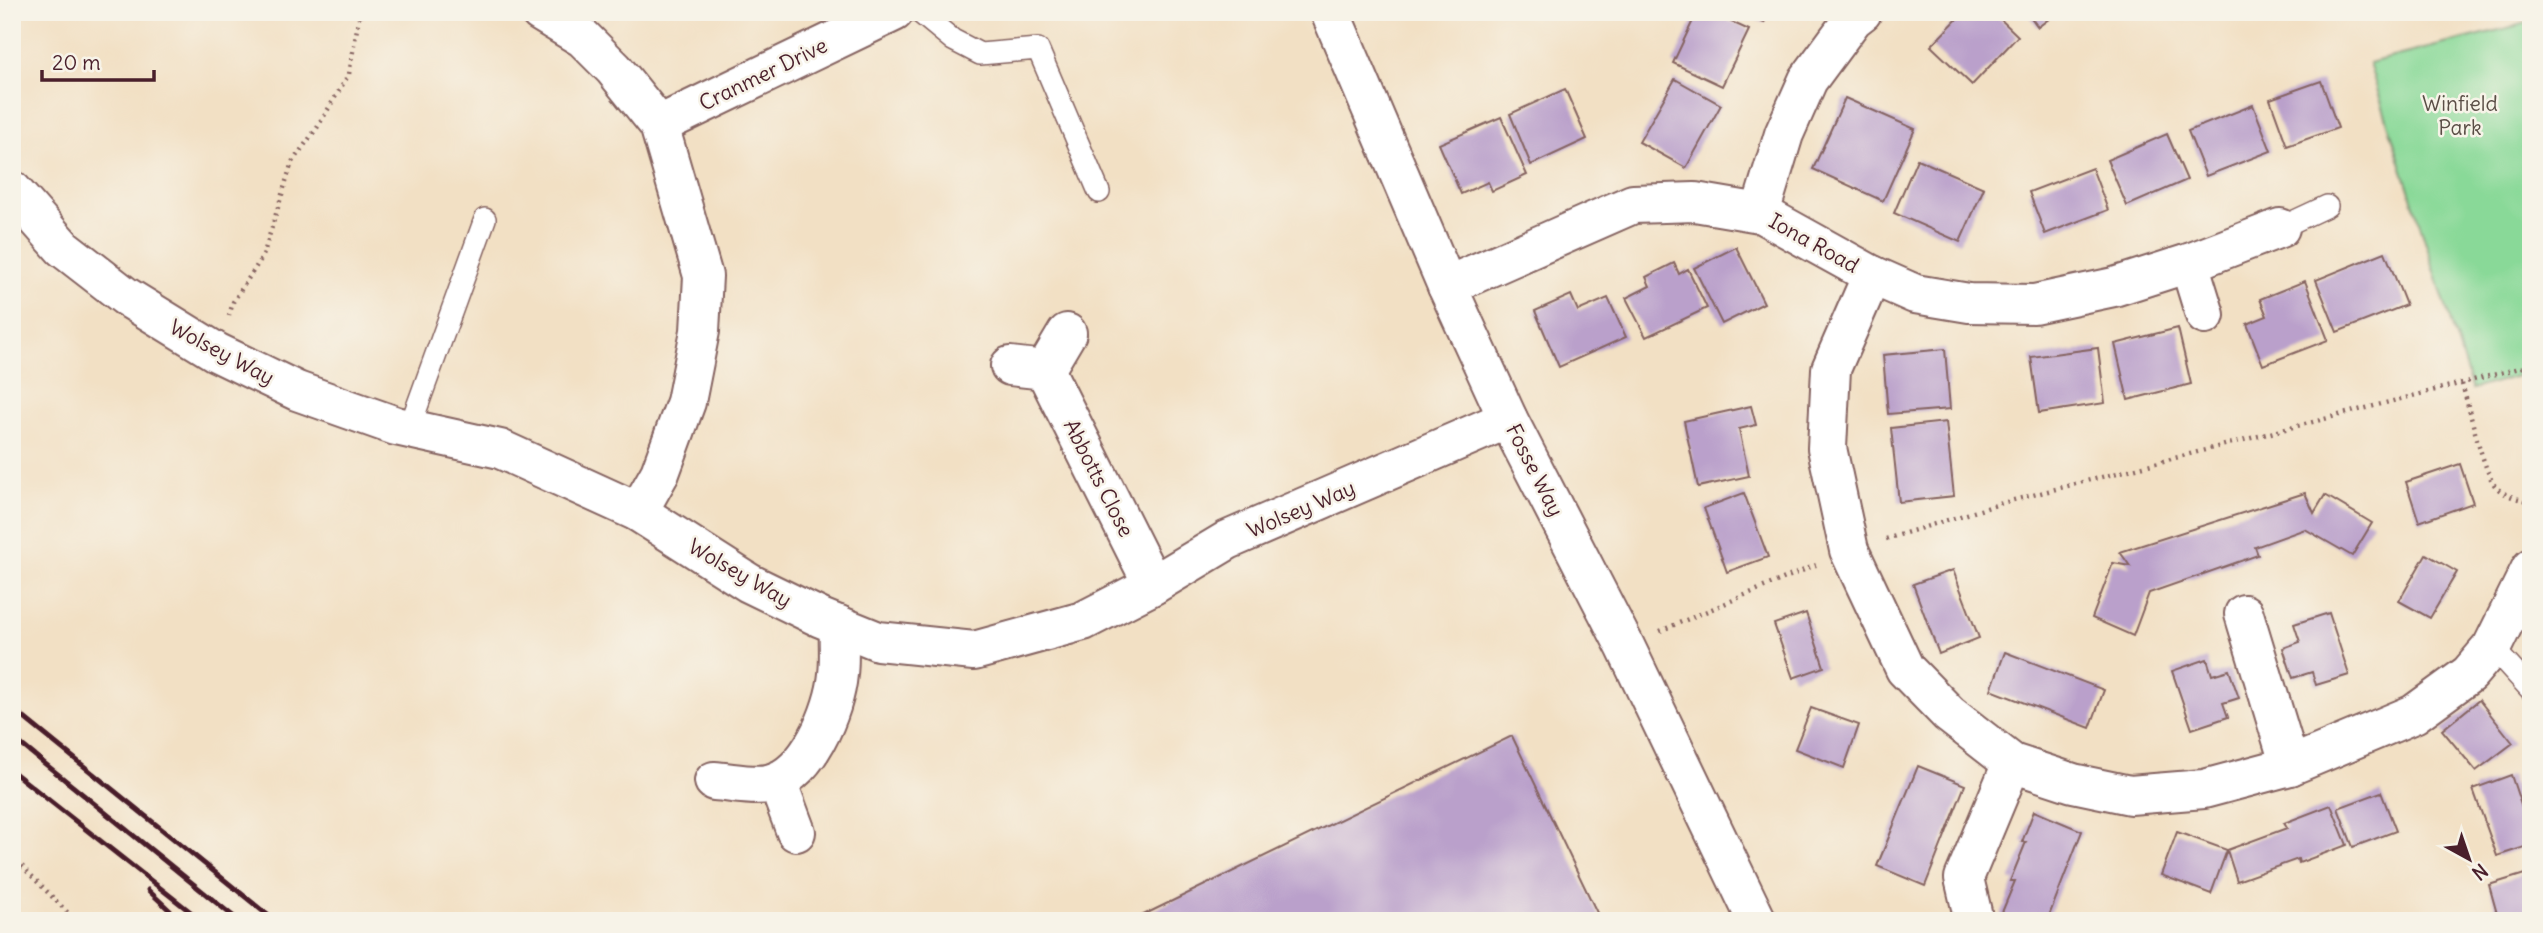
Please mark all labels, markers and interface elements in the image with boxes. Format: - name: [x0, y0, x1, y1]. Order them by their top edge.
- street label: Cranmer Drive: [695, 31, 831, 117]
- scale bar: [42, 38, 154, 82]
- text: 20 m: [52, 49, 101, 76]
- park label: Winfield Park: [2422, 90, 2498, 141]
- street label: Iona Road: [1764, 207, 1864, 279]
- street label: Wolsey Way: [165, 313, 279, 391]
- street label: Abbotts Close: [1058, 415, 1140, 541]
- street label: Fosse Way: [1500, 419, 1570, 521]
- street label: Wolsey Way: [1243, 474, 1359, 544]
- street label: Wolsey Way: [684, 533, 796, 613]
- north arrow: [2434, 824, 2504, 894]
- text: N: [2467, 859, 2493, 885]

